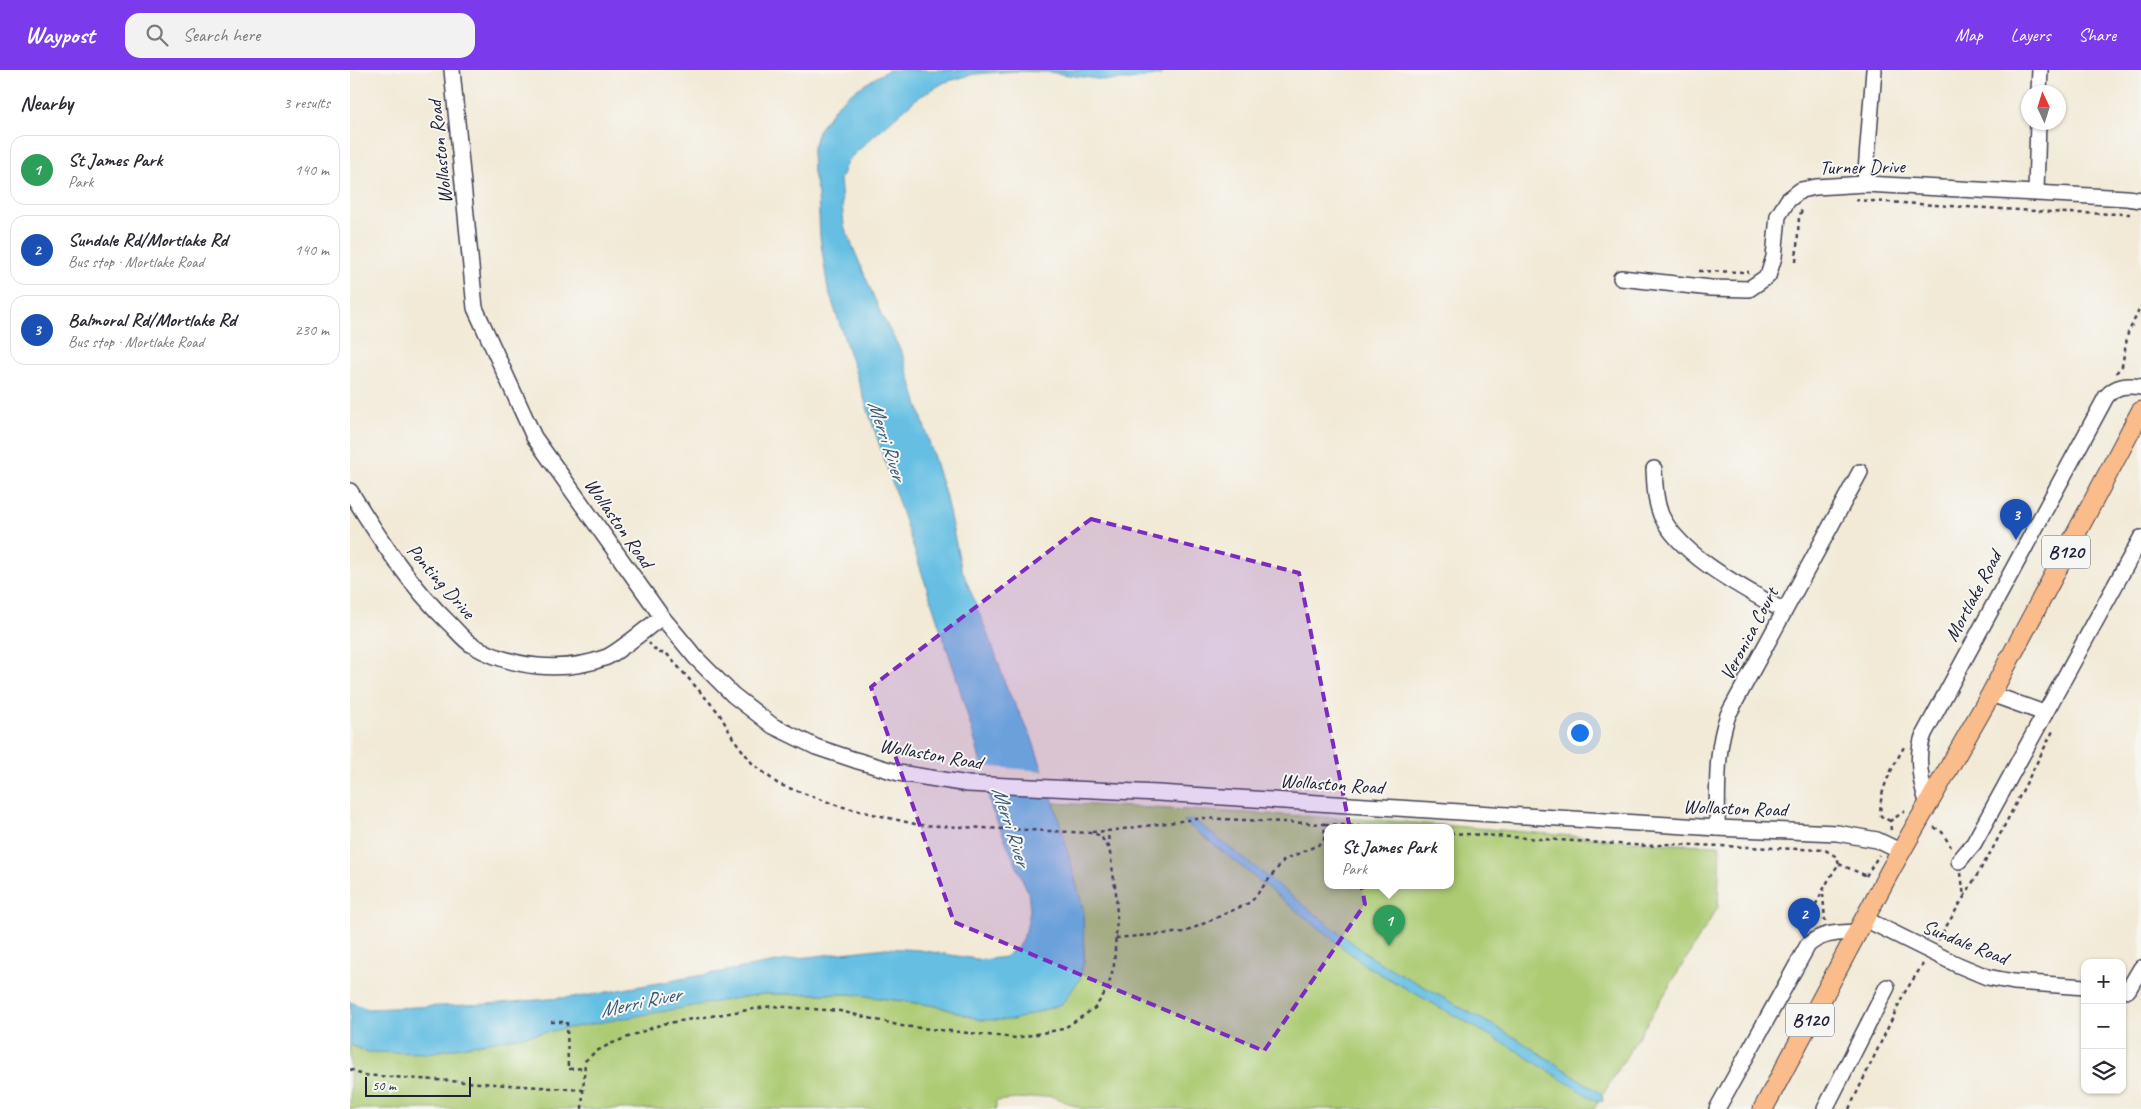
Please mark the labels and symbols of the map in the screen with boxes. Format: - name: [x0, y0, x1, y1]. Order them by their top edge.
- north arrow: [2021, 85, 2066, 130]
- street label: Wollaston Road: [422, 96, 458, 205]
- street label: Turner Drive: [1819, 154, 1906, 180]
- water label: Merri River: [862, 397, 913, 487]
- street label: Wollaston Road: [579, 473, 661, 575]
- pin: 3: [2000, 499, 2032, 540]
- road number: B120: [2042, 536, 2090, 568]
- street label: Ponting Drive: [401, 538, 481, 625]
- street label: Mortlake Road: [1939, 544, 2009, 645]
- street label: Veronica Court: [1714, 581, 1785, 685]
- your location: [1567, 720, 1593, 746]
- street label: Wollaston Road: [878, 733, 988, 776]
- street label: Wollaston Road: [1279, 768, 1388, 800]
- water label: Merri River: [986, 783, 1037, 873]
- street label: Wollaston Road: [1683, 794, 1791, 822]
- pin: 2: [1788, 898, 1820, 939]
- pin: 1: [1373, 905, 1405, 946]
- street label: Sundale Road: [1919, 914, 2014, 972]
- water label: Merri River: [597, 980, 687, 1023]
- road number: B120: [1786, 1004, 1834, 1036]
- scale bar: [365, 1074, 471, 1097]

